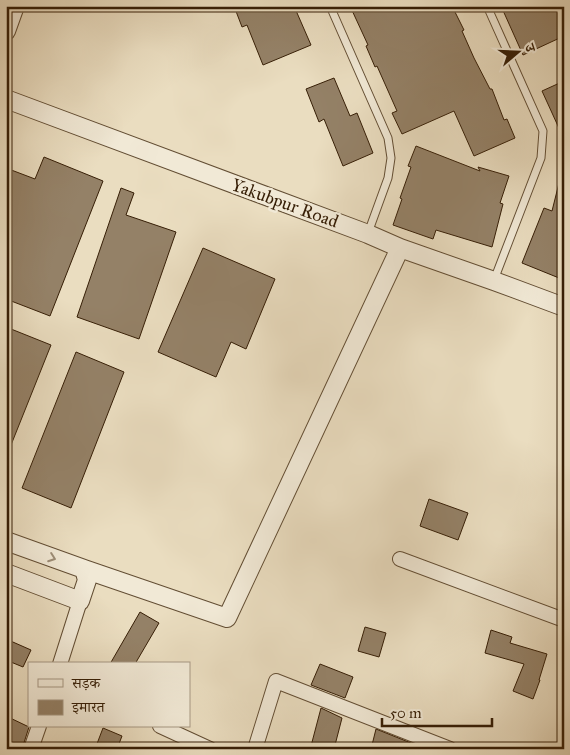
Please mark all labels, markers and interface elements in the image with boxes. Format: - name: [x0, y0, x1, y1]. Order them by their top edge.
- north arrow: [492, 28, 542, 78]
- text: उ: [520, 41, 539, 55]
- street label: Yakubpur Road: [229, 173, 341, 233]
- one-way arrow: [47, 552, 56, 562]
- legend: [28, 662, 190, 728]
- text: सड़क: [71, 674, 101, 692]
- scale bar: [382, 695, 492, 727]
- text: इमारत: [71, 698, 106, 716]
- text: 50 m: [390, 704, 422, 722]

